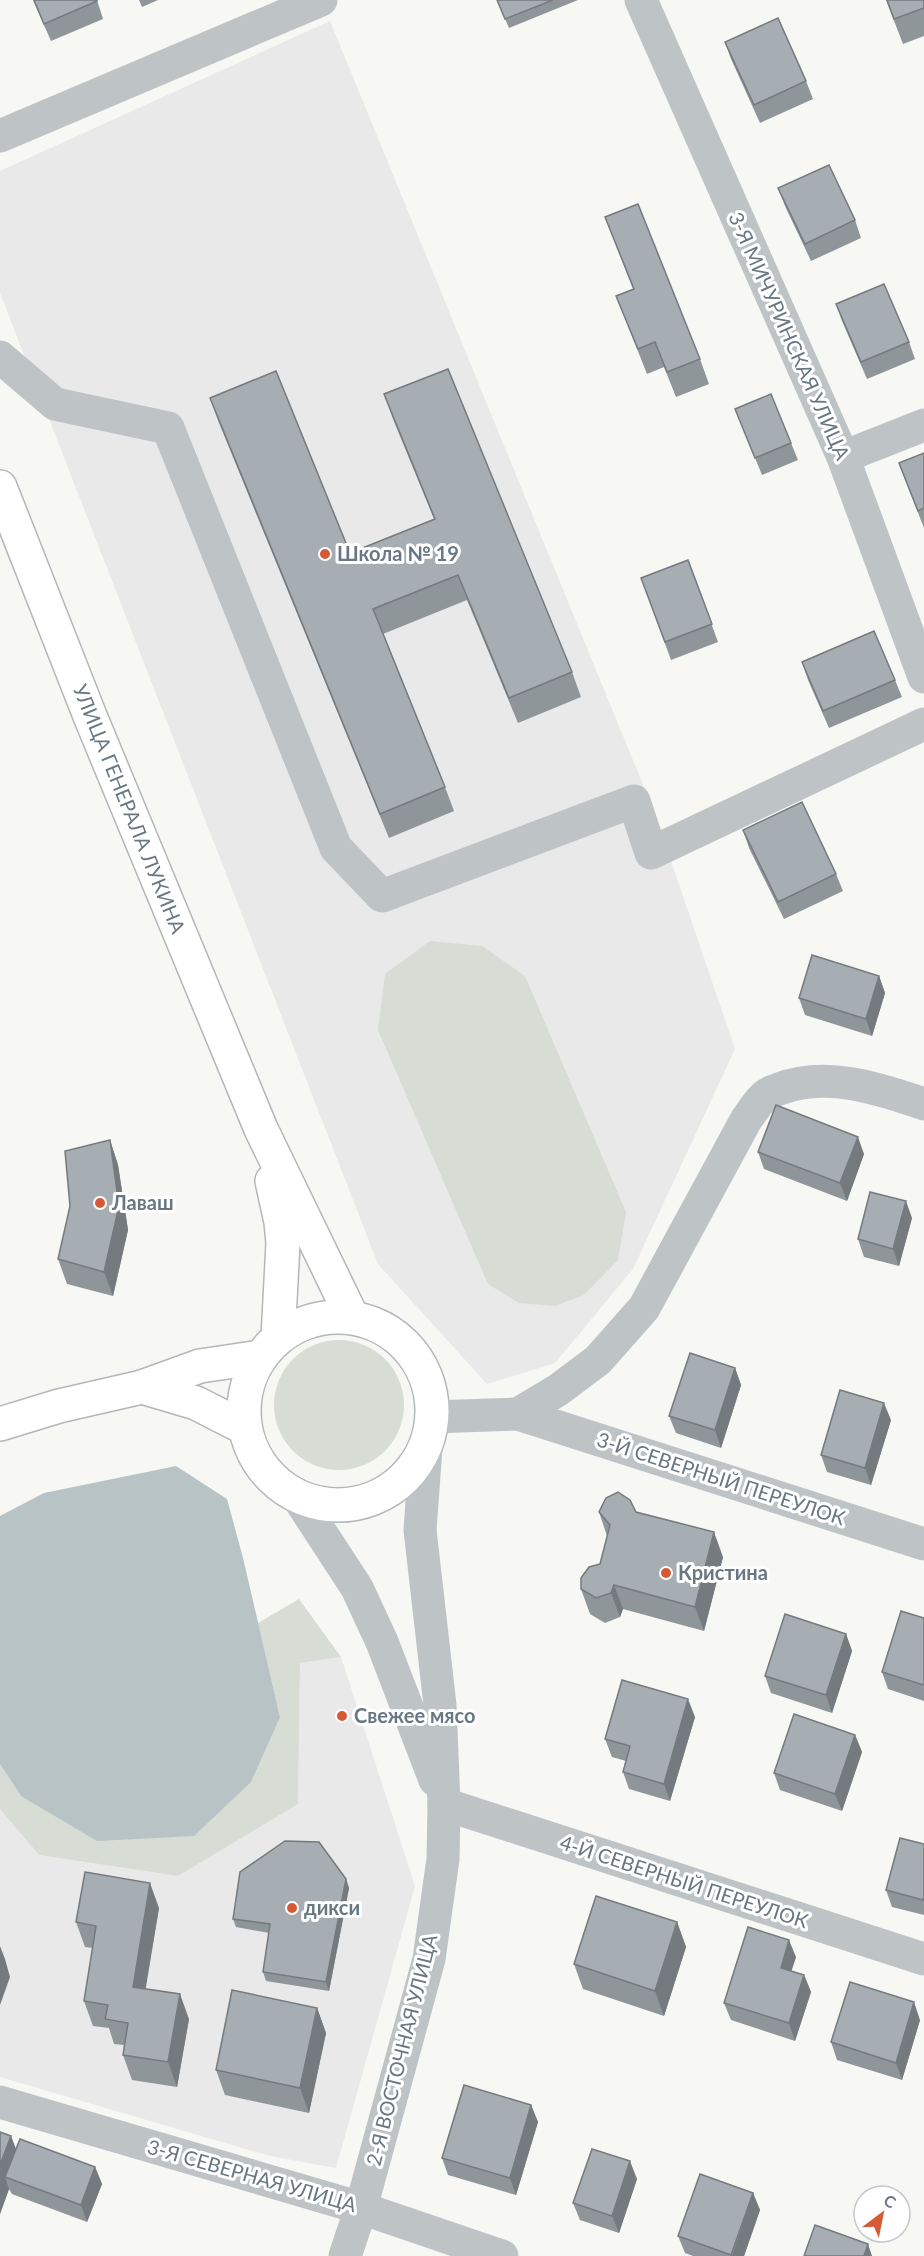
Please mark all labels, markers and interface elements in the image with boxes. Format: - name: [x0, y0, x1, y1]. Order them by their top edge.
- street label: 3-Я МИЧУРИНСКАЯ УЛИЦА: [724, 208, 856, 464]
- place label: Школа № 19: [337, 541, 459, 565]
- marker: Школа № 19: [318, 547, 332, 561]
- street label: УЛИЦА ГЕНЕРАЛА ЛУКИНА: [69, 680, 191, 937]
- place label: Лаваш: [111, 1190, 174, 1214]
- marker: Лаваш: [93, 1196, 107, 1210]
- street label: 3-Й СЕВЕРНЫЙ ПЕРЕУЛОК: [594, 1427, 849, 1530]
- place label: Кристина: [678, 1560, 768, 1584]
- marker: Кристина: [659, 1566, 673, 1580]
- place label: Свежее мясо: [354, 1703, 475, 1727]
- marker: Свежее мясо: [335, 1709, 349, 1723]
- street label: 4-Й СЕВЕРНЫЙ ПЕРЕУЛОК: [557, 1830, 812, 1933]
- place label: дикси: [304, 1895, 360, 1919]
- marker: дикси: [285, 1901, 299, 1915]
- street label: 2-Я ВОСТОЧНАЯ УЛИЦА: [361, 1931, 442, 2168]
- street label: 3-Я СЕВЕРНАЯ УЛИЦА: [145, 2134, 360, 2217]
- north arrow: [852, 2184, 912, 2244]
- text: С: [881, 2190, 900, 2212]

